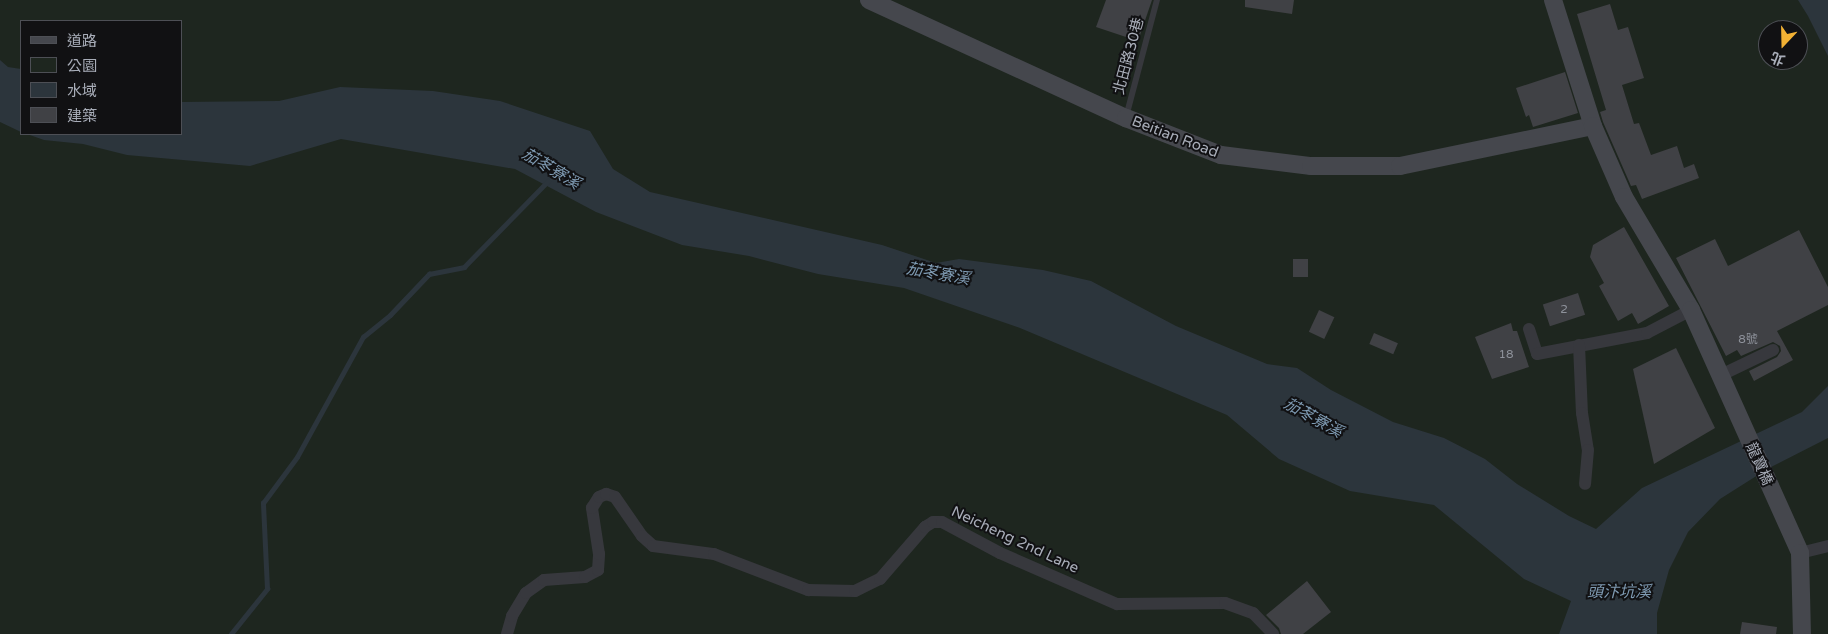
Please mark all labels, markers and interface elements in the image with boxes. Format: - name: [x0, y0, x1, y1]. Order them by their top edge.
- street label: 北田路30巷: [1110, 16, 1148, 96]
- legend: [20, 20, 182, 135]
- north arrow: [1758, 20, 1808, 70]
- text: 道路: [67, 32, 97, 50]
- text: 北: [1768, 48, 1787, 69]
- text: 公園: [67, 57, 97, 75]
- text: 水域: [67, 82, 97, 100]
- text: 建築: [67, 107, 97, 125]
- street label: Beitian Road: [1129, 112, 1221, 162]
- water label: 茄苳寮溪: [519, 144, 583, 194]
- water label: 茄苳寮溪: [905, 259, 971, 289]
- house number: 2: [1560, 303, 1568, 317]
- house number: 8號: [1738, 333, 1758, 347]
- house number: 18: [1498, 348, 1514, 362]
- water label: 茄苳寮溪: [1280, 394, 1346, 442]
- street label: 龍寶橋: [1742, 440, 1776, 488]
- street label: Neicheng 2nd Lane: [948, 503, 1082, 577]
- water label: 頭汴坑溪: [1587, 582, 1651, 602]

